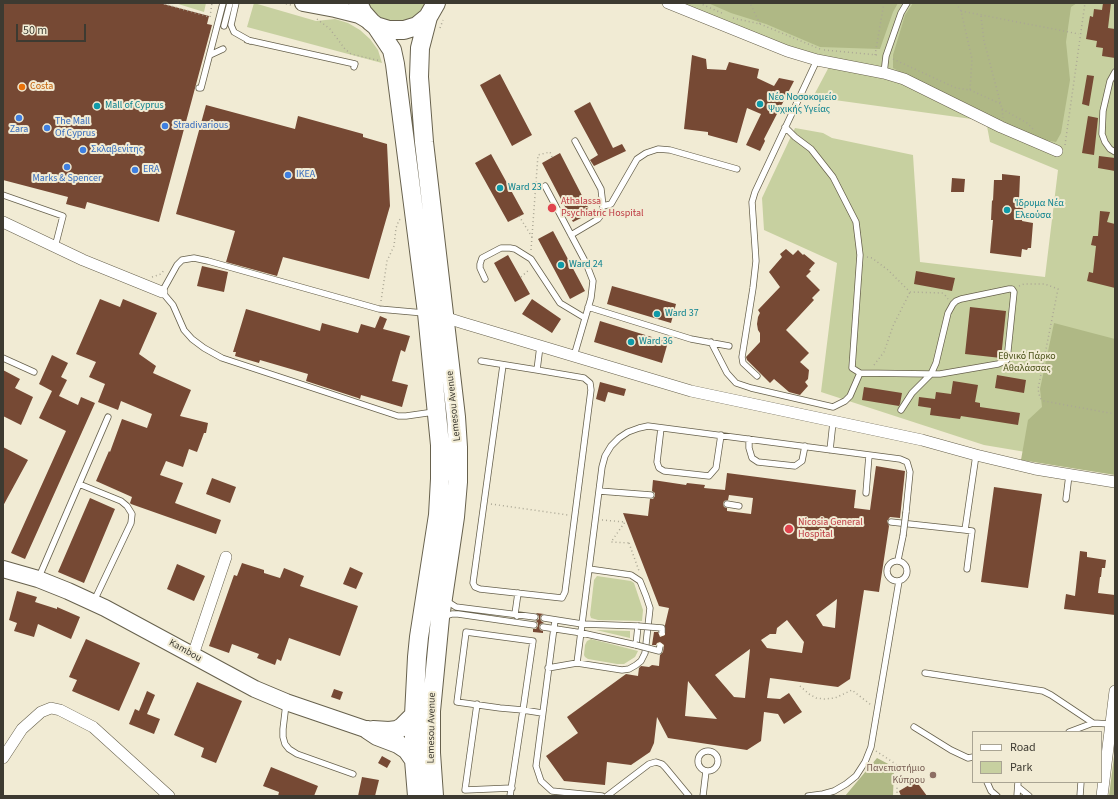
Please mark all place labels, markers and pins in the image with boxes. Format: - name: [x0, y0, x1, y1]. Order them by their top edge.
- place label: Costa: [30, 81, 53, 93]
- marker: Costa: [17, 82, 27, 92]
- place label: Νέο Νοσοκομείο Ψυχικής Υγείας: [768, 92, 837, 116]
- marker: Νέο Νοσοκομείο Ψυχικής Υγείας: [755, 99, 765, 109]
- place label: Mall of Cyprus: [105, 100, 164, 112]
- marker: Mall of Cyprus: [92, 101, 102, 111]
- marker: Zara: [14, 113, 24, 123]
- place label: The Mall Of Cyprus: [55, 116, 95, 140]
- place label: Stradivarious: [173, 120, 228, 132]
- marker: Stradivarious: [160, 121, 170, 131]
- marker: The Mall Of Cyprus: [42, 123, 52, 133]
- place label: Zara: [10, 124, 28, 136]
- place label: Σκλαβενίτης: [91, 144, 143, 156]
- marker: Σκλαβενίτης: [78, 145, 88, 155]
- marker: Marks & Spencer: [62, 162, 72, 172]
- place label: ERA: [143, 164, 159, 176]
- marker: ERA: [130, 165, 140, 175]
- place label: IKEA: [296, 169, 315, 181]
- marker: IKEA: [283, 170, 293, 180]
- place label: Marks & Spencer: [32, 173, 102, 185]
- place label: Ward 23: [508, 182, 542, 194]
- marker: Ward 23: [495, 183, 505, 193]
- place label: Athalassa Psychiatric Hospital: [561, 196, 643, 220]
- place label: Ίδρυμα Νέα Ελεούσα: [1015, 198, 1064, 222]
- marker: Athalassa Psychiatric Hospital: [546, 202, 558, 214]
- marker: Ίδρυμα Νέα Ελεούσα: [1002, 205, 1012, 215]
- place label: Ward 24: [569, 259, 603, 271]
- marker: Ward 24: [556, 260, 566, 270]
- place label: Ward 37: [665, 308, 699, 320]
- marker: Ward 37: [652, 309, 662, 319]
- place label: Ward 36: [639, 336, 673, 348]
- marker: Ward 36: [626, 337, 636, 347]
- place label: Nicosia General Hospital: [798, 517, 863, 540]
- marker: Nicosia General Hospital: [783, 523, 795, 535]
- place label: Πανεπιστήμιο Κύπρου: [867, 763, 925, 786]
- marker: Πανεπιστήμιο Κύπρου: [928, 770, 938, 780]

